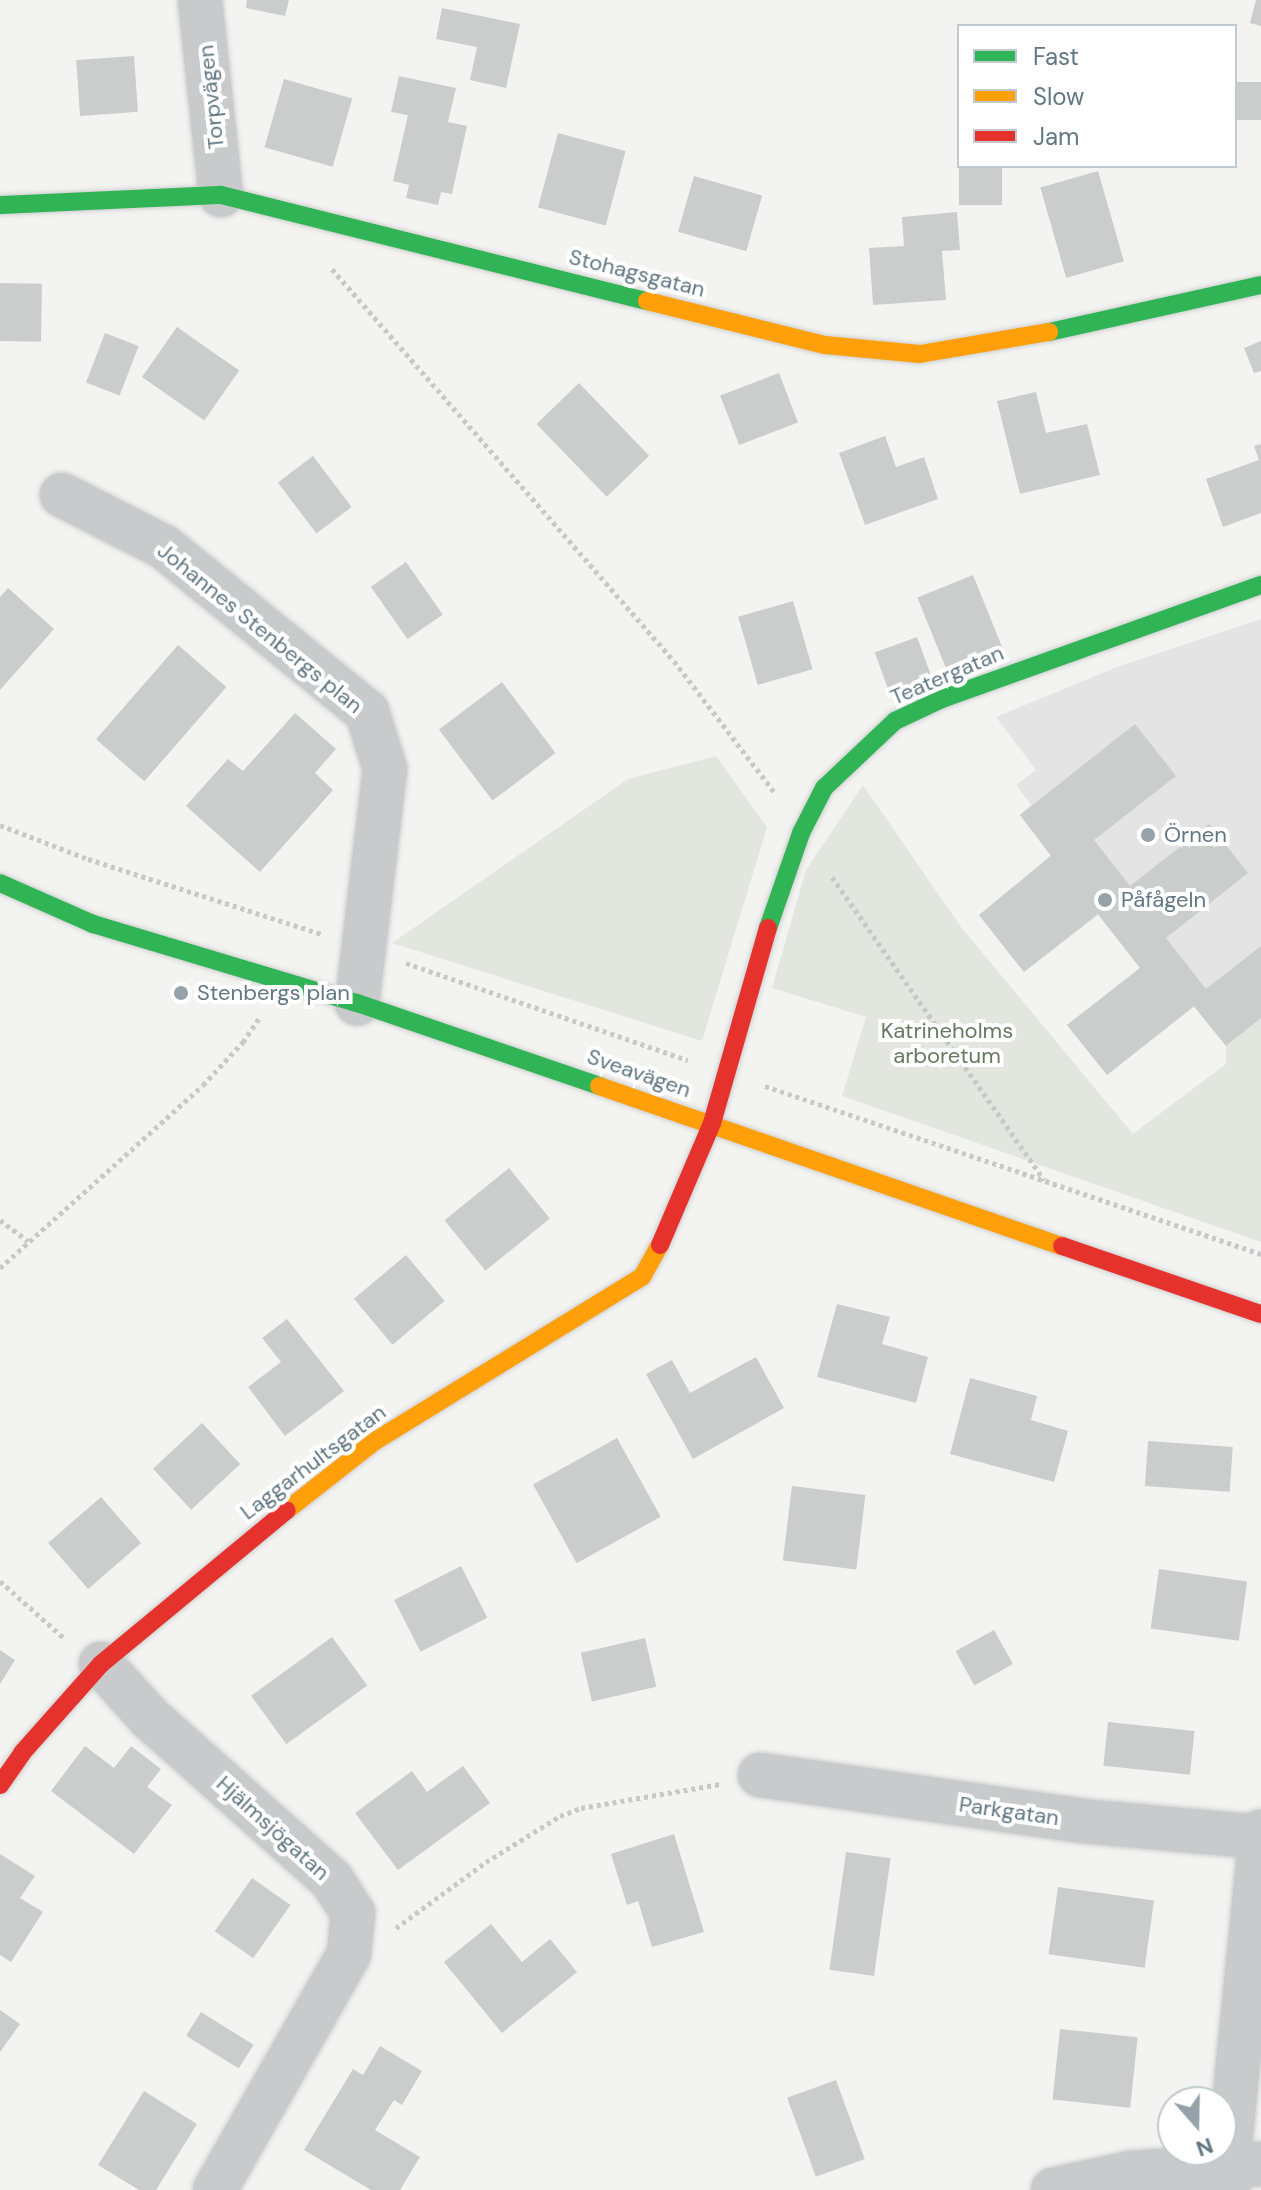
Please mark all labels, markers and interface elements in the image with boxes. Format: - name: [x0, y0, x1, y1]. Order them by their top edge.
- legend: [957, 24, 1237, 168]
- text: Fast: [1033, 41, 1079, 72]
- street label: Torpvägen: [192, 44, 230, 150]
- text: Slow: [1033, 81, 1084, 112]
- text: Jam: [1033, 121, 1079, 152]
- street label: Stohagsgatan: [566, 243, 708, 303]
- street label: Johannes Stenbergs plan: [152, 537, 368, 719]
- street label: Teatergatan: [886, 639, 1008, 711]
- place label: Örnen: [1164, 822, 1227, 848]
- marker: Örnen: [1139, 826, 1157, 844]
- place label: Påfågeln: [1121, 887, 1206, 913]
- marker: Påfågeln: [1096, 891, 1114, 909]
- place label: Stenbergs plan: [197, 980, 350, 1006]
- marker: Stenbergs plan: [172, 984, 190, 1002]
- park label: Katrineholms arboretum: [881, 1017, 1013, 1068]
- street label: Sveavägen: [584, 1043, 694, 1103]
- street label: Laggarhultsgatan: [235, 1399, 391, 1525]
- street label: Hjälmsjögatan: [211, 1770, 335, 1886]
- street label: Parkgatan: [957, 1791, 1061, 1831]
- north arrow: [1157, 2086, 1237, 2166]
- text: N: [1192, 2131, 1217, 2164]

